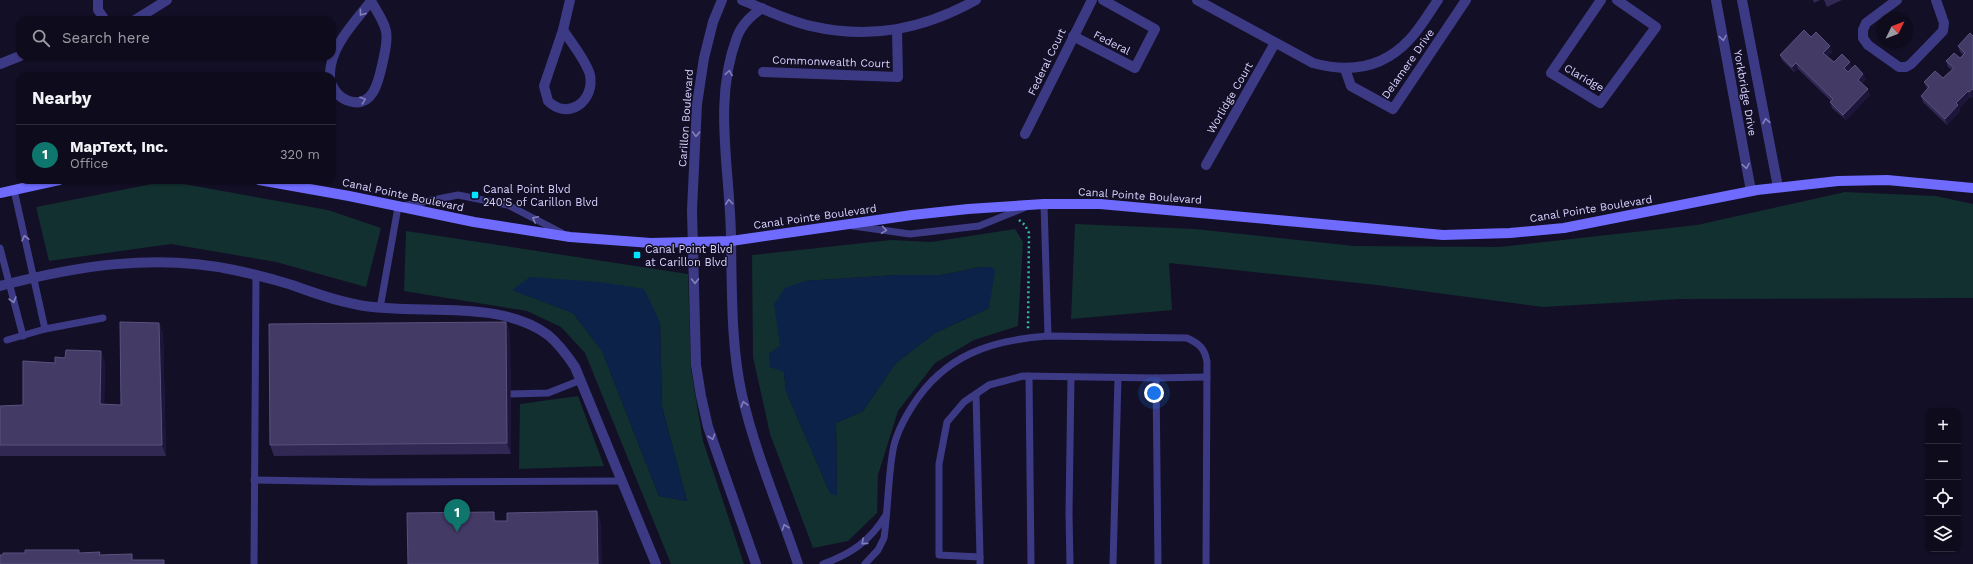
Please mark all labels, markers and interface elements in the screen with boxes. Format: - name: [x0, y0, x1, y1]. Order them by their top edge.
- one-way arrow: [360, 9, 367, 16]
- north arrow: [1877, 12, 1913, 48]
- search box: [16, 16, 336, 60]
- street label: Federal Court: [1025, 26, 1069, 98]
- street label: Delamere Drive: [1379, 26, 1437, 102]
- icon: search: [30, 27, 52, 49]
- street label: Federal: [1091, 28, 1133, 58]
- text: Search here: [62, 29, 150, 47]
- one-way arrow: [1718, 35, 1727, 41]
- street label: Yorkbridge Drive: [1731, 49, 1759, 137]
- street label: Commonwealth Court: [772, 53, 891, 71]
- street label: Worlidge Court: [1204, 60, 1256, 136]
- street label: Claridge: [1562, 61, 1606, 95]
- street label: Carillon Boulevard: [676, 69, 696, 167]
- one-way arrow: [724, 70, 733, 76]
- text: Nearby: [32, 88, 91, 108]
- one-way arrow: [359, 96, 366, 105]
- one-way arrow: [1762, 118, 1771, 124]
- one-way arrow: [692, 131, 701, 137]
- text: MapText, Inc.: [70, 138, 168, 156]
- text: 1: [42, 147, 48, 162]
- text: 320 m: [280, 147, 320, 162]
- text: Office: [70, 156, 108, 171]
- one-way arrow: [1742, 163, 1750, 169]
- street label: Canal Pointe Boulevard: [341, 176, 465, 214]
- place label: Canal Point Blvd 240'S of Carillon Blvd: [483, 183, 598, 209]
- street label: Canal Pointe Boulevard: [1078, 185, 1202, 207]
- marker: Canal Point Blvd 240'S of Carillon Blvd: [470, 190, 480, 200]
- street label: Canal Pointe Boulevard: [1529, 193, 1653, 225]
- one-way arrow: [724, 199, 733, 205]
- street label: Canal Pointe Boulevard: [753, 202, 877, 232]
- one-way arrow: [532, 217, 539, 224]
- one-way arrow: [881, 225, 887, 234]
- one-way arrow: [21, 235, 29, 242]
- place label: Canal Point Blvd at Carillon Blvd: [645, 243, 733, 269]
- marker: Canal Point Blvd at Carillon Blvd: [632, 250, 642, 260]
- one-way arrow: [691, 278, 699, 284]
- one-way arrow: [8, 296, 17, 303]
- your location: [1144, 383, 1164, 403]
- one-way arrow: [740, 401, 749, 408]
- map controls: [1925, 408, 1961, 552]
- button: +: [1925, 408, 1961, 444]
- one-way arrow: [707, 433, 715, 440]
- button: −: [1925, 444, 1961, 480]
- button: locate: [1925, 480, 1961, 516]
- pin: 1: [444, 499, 470, 532]
- button: layers: [1925, 516, 1961, 552]
- one-way arrow: [782, 524, 790, 531]
- one-way arrow: [861, 538, 869, 545]

